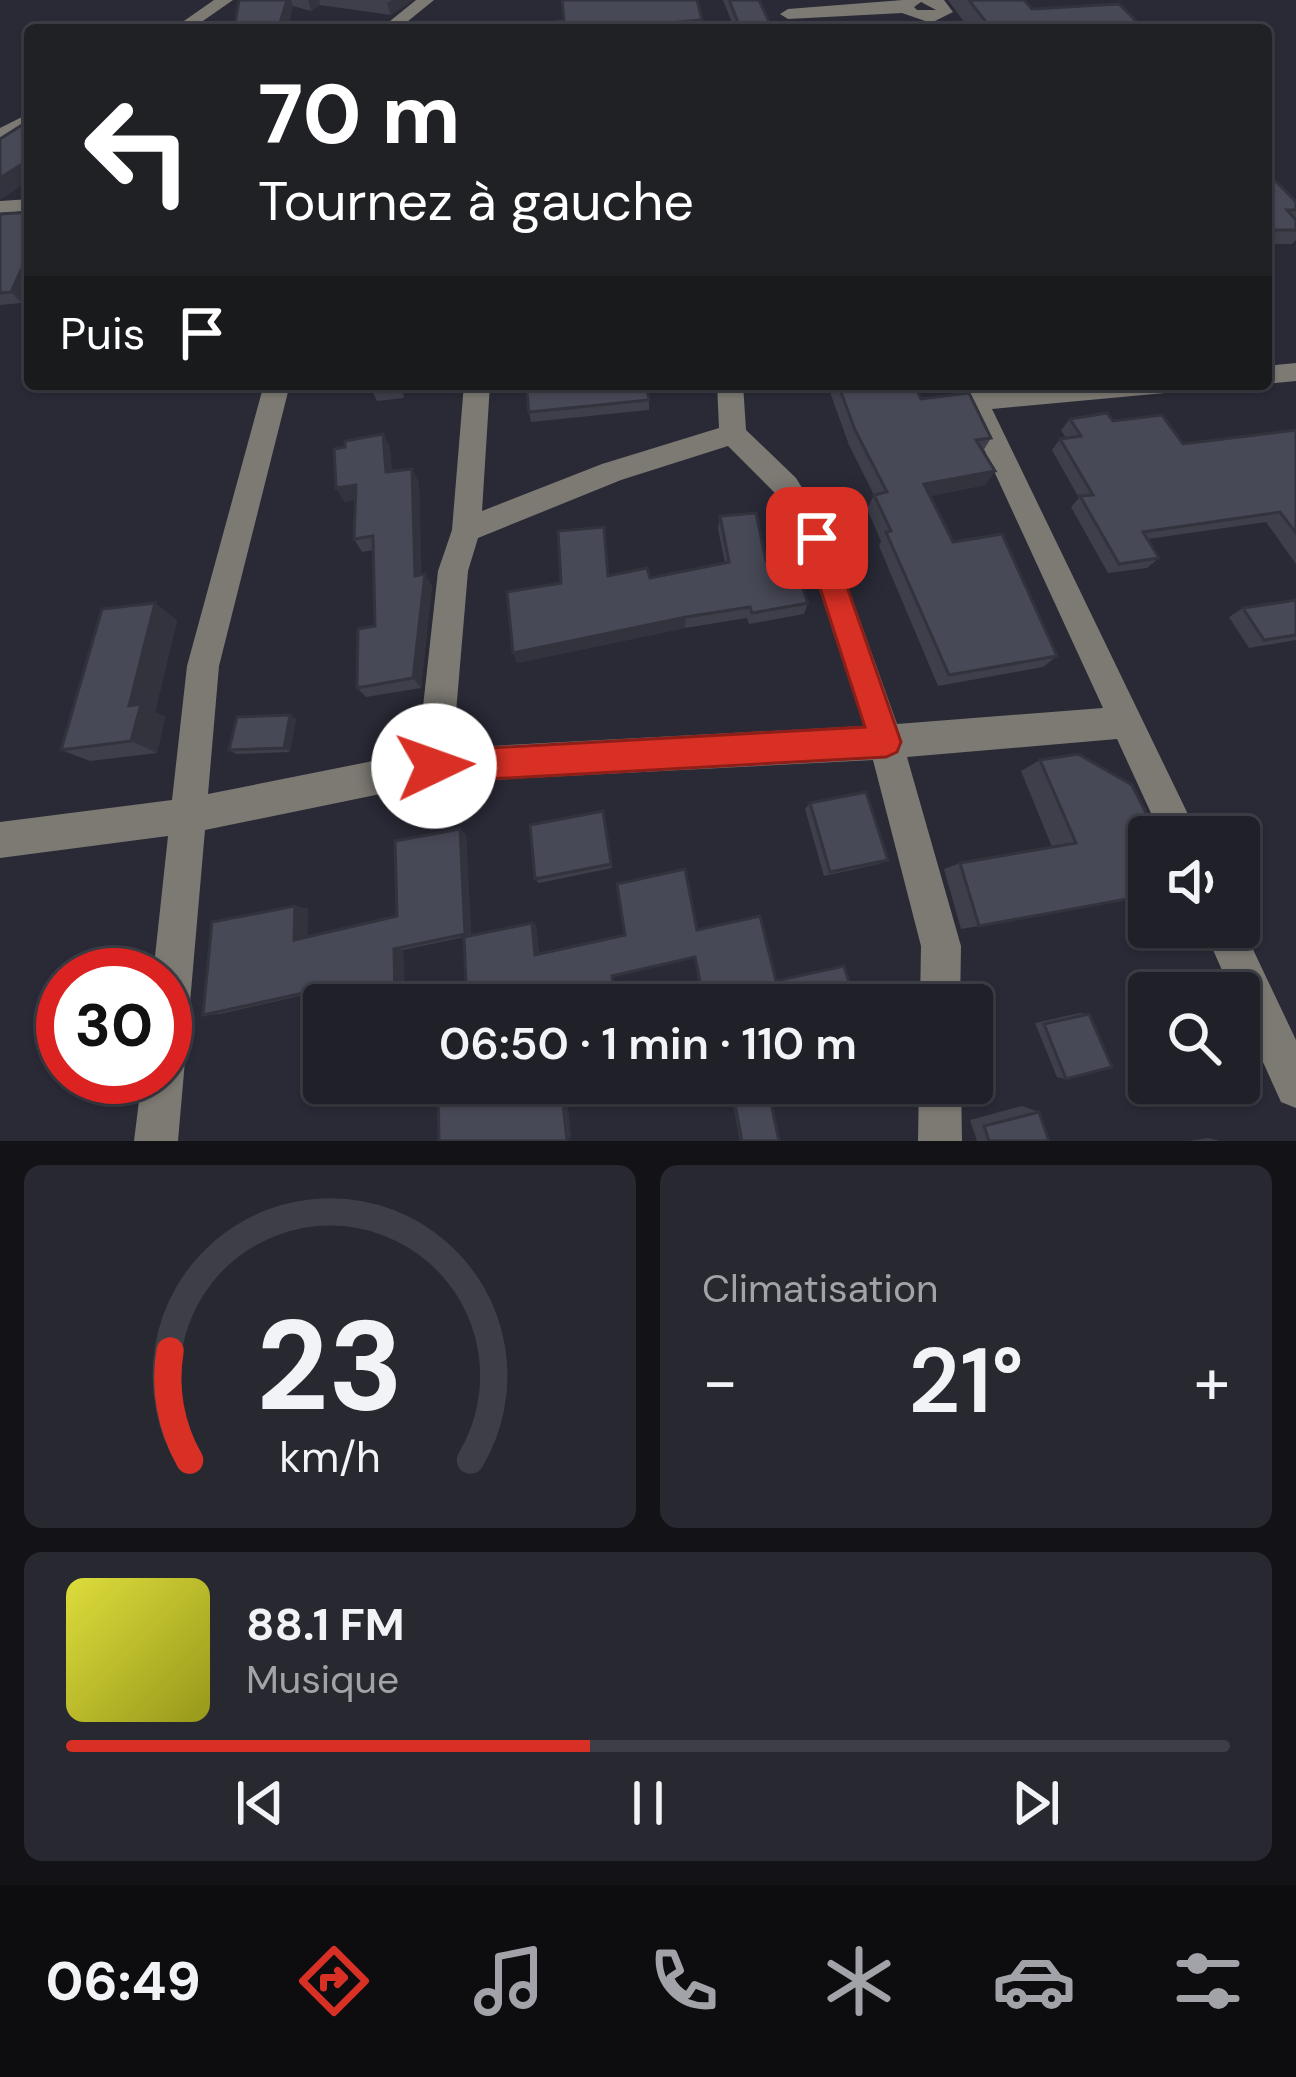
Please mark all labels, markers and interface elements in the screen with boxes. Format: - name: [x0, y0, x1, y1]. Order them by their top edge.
- text: 70 m: [258, 60, 461, 169]
- icon: left: [60, 72, 216, 228]
- text: Tournez à gauche: [258, 166, 694, 237]
- icon: arrive: [169, 300, 235, 366]
- text: Puis: [60, 304, 145, 363]
- pin: [766, 487, 868, 589]
- icon: arrive: [784, 505, 850, 571]
- position arrow: [371, 703, 497, 829]
- map controls: [1128, 816, 1260, 1104]
- button: sound: [1128, 816, 1260, 948]
- speed limit sign: 30: [36, 948, 192, 1104]
- button: search: [1128, 972, 1260, 1104]
- text: 06:50 · 1 min · 110 m: [439, 1014, 857, 1073]
- text: Climatisation: [702, 1263, 939, 1314]
- text: 23: [256, 1285, 404, 1448]
- text: 21°: [908, 1323, 1024, 1440]
- text: −: [702, 1339, 738, 1424]
- text: +: [1194, 1339, 1230, 1424]
- text: km/h: [279, 1428, 381, 1484]
- text: 88.1 FM: [246, 1595, 405, 1654]
- text: Musique: [246, 1654, 399, 1705]
- icon: previous: [227, 1770, 293, 1836]
- icon: pause: [615, 1770, 681, 1836]
- icon: next: [1003, 1770, 1069, 1836]
- icon: directions: [292, 1939, 376, 2023]
- icon: music: [467, 1939, 551, 2023]
- icon: phone: [642, 1939, 726, 2023]
- icon: climate: [817, 1939, 901, 2023]
- icon: car: [992, 1939, 1076, 2023]
- icon: filters: [1166, 1939, 1250, 2023]
- text: 06:49: [45, 1946, 201, 2017]

